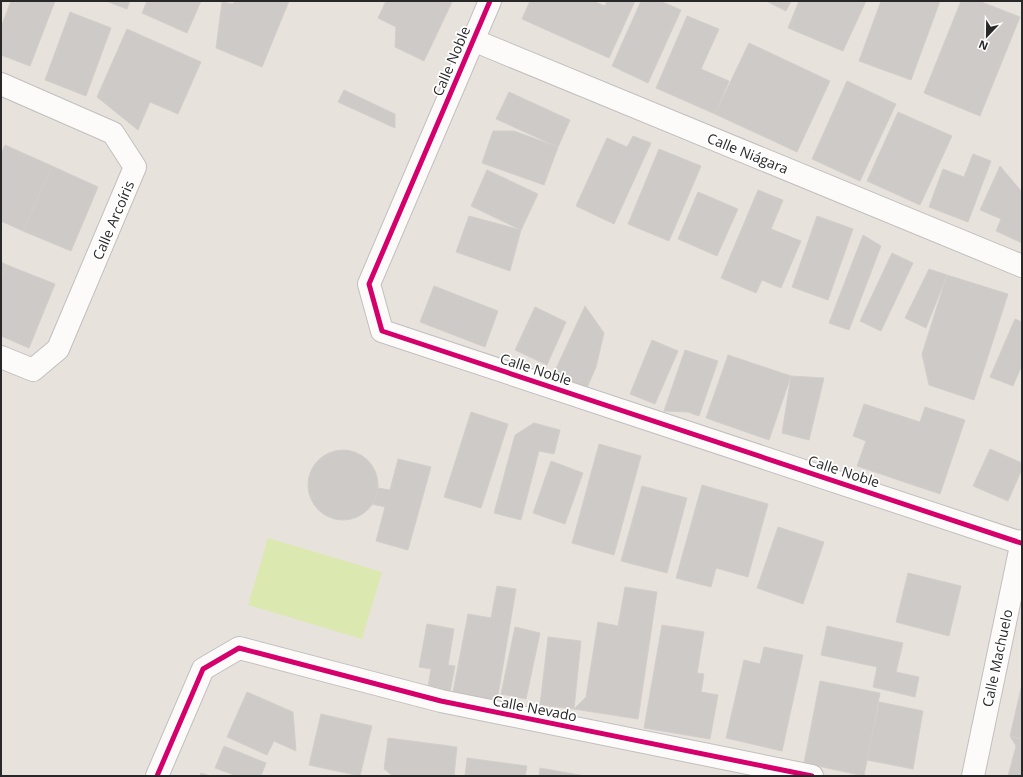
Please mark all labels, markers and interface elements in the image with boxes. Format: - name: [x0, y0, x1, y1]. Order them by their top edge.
- north arrow: [967, 16, 1007, 56]
- street label: Calle Noble: [428, 23, 474, 99]
- text: N: [976, 37, 990, 54]
- street label: Calle Niágara: [705, 128, 791, 178]
- street label: Calle Arcoíris: [88, 177, 138, 263]
- street label: Calle Noble: [498, 349, 574, 390]
- street label: Calle Noble: [806, 451, 882, 492]
- street label: Calle Machuelo: [977, 607, 1017, 709]
- street label: Calle Nevado: [491, 691, 579, 725]

